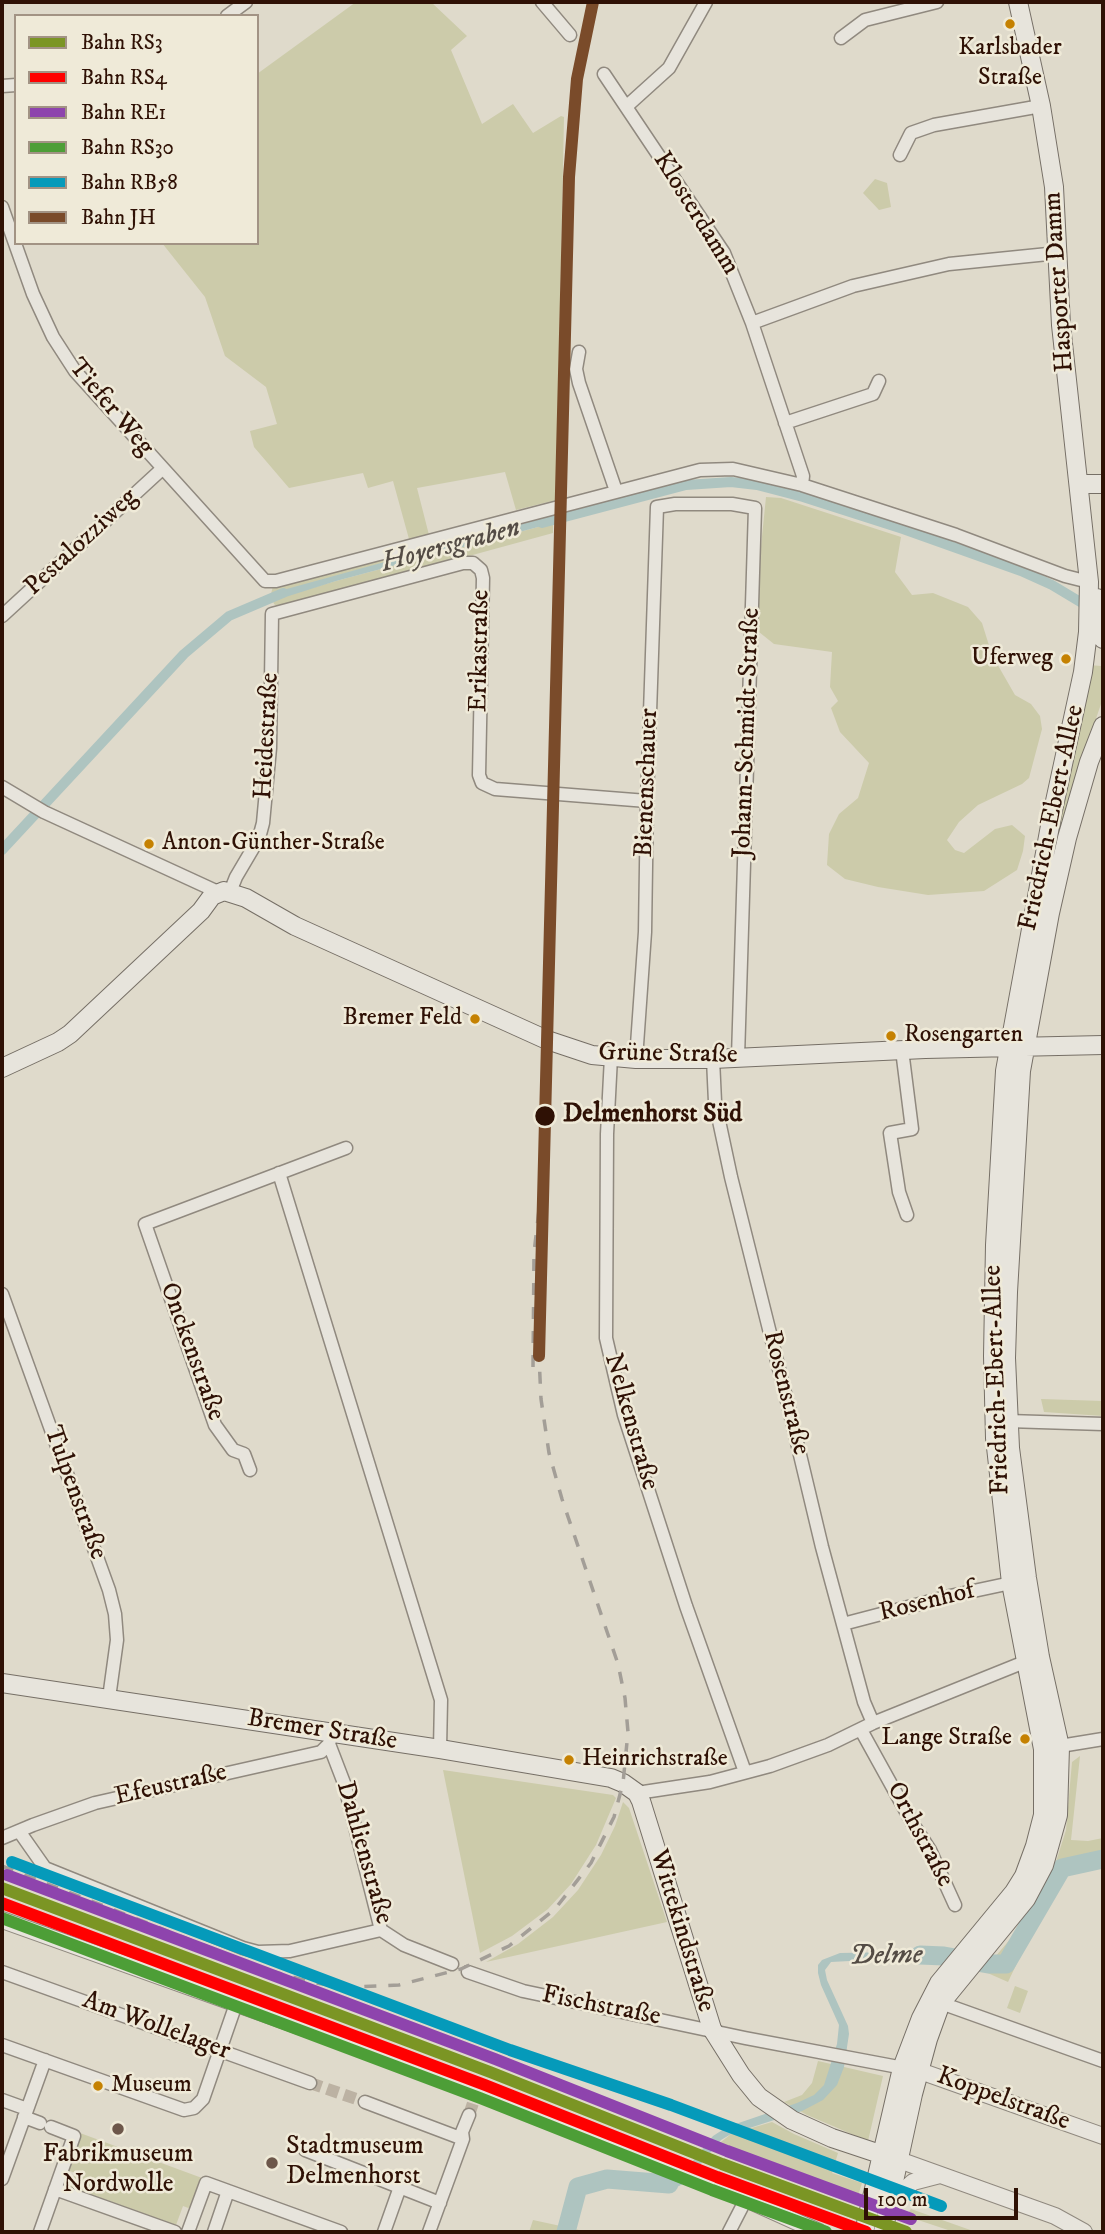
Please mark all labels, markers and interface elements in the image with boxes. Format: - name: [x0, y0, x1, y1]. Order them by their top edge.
- legend: [14, 14, 259, 245]
- marker: Karlsbader Straße: [1003, 17, 1017, 31]
- text: Bahn RS3: [81, 30, 163, 56]
- place label: Karlsbader Straße: [958, 35, 1062, 91]
- text: Bahn RS4: [81, 65, 167, 91]
- text: Bahn RE1: [81, 100, 166, 126]
- text: Bahn RS30: [81, 135, 174, 161]
- street label: Klosterdamm: [645, 147, 745, 281]
- text: Bahn RB58: [81, 170, 178, 196]
- street label: Hasporter Damm: [1038, 191, 1082, 373]
- text: Bahn JH: [81, 205, 156, 231]
- street label: Tiefer Weg: [60, 353, 160, 463]
- street label: Pestalozziweg: [19, 483, 145, 603]
- water label: Hoyersgraben: [378, 512, 524, 582]
- street label: Erikastraße: [464, 589, 498, 713]
- street label: Johann-Schmidt-Straße: [728, 607, 768, 859]
- place label: Uferweg: [971, 645, 1053, 673]
- marker: Uferweg: [1059, 652, 1073, 666]
- street label: Heidestraße: [249, 672, 287, 800]
- street label: Friedrich-Ebert-Allee: [1014, 702, 1092, 934]
- street label: Bienenschauer: [630, 708, 666, 858]
- place label: Anton-Günther-Straße: [162, 830, 385, 858]
- marker: Anton-Günther-Straße: [142, 837, 156, 851]
- place label: Bremer Feld: [343, 1005, 462, 1033]
- marker: Bremer Feld: [468, 1012, 482, 1026]
- place label: Rosengarten: [904, 1022, 1023, 1050]
- marker: Rosengarten: [884, 1029, 898, 1043]
- street label: Grüne Straße: [598, 1038, 738, 1072]
- place label: Delmenhorst Süd: [563, 1100, 742, 1132]
- marker: Delmenhorst Süd: [533, 1104, 557, 1128]
- street label: Friedrich-Ebert-Allee: [978, 1264, 1018, 1496]
- street label: Onckenstraße: [152, 1279, 230, 1425]
- street label: Rosenstraße: [754, 1328, 816, 1458]
- street label: Nelkenstraße: [596, 1350, 664, 1494]
- street label: Tulpenstraße: [35, 1422, 113, 1564]
- street label: Rosenhof: [876, 1576, 978, 1630]
- street label: Bremer Straße: [245, 1704, 399, 1758]
- place label: Lange Straße: [881, 1725, 1012, 1753]
- marker: Lange Straße: [1018, 1732, 1032, 1746]
- place label: Heinrichstraße: [582, 1746, 728, 1774]
- marker: Heinrichstraße: [562, 1753, 576, 1767]
- street label: Efeustraße: [112, 1758, 230, 1814]
- street label: Orthstraße: [878, 1777, 960, 1893]
- street label: Dahlienstraße: [328, 1778, 398, 1928]
- street label: Wittekindstraße: [642, 1846, 720, 2016]
- water label: Delme: [849, 1940, 923, 1974]
- street label: Fischstraße: [539, 1980, 663, 2034]
- street label: Am Wollelager: [78, 1986, 234, 2068]
- street label: Koppelstraße: [932, 2061, 1074, 2139]
- place label: Museum: [111, 2072, 192, 2100]
- marker: Museum: [91, 2079, 105, 2093]
- marker: Fabrikmuseum Nordwolle: [110, 2121, 126, 2137]
- place label: Stadtmuseum Delmenhorst: [286, 2132, 424, 2194]
- place label: Fabrikmuseum Nordwolle: [42, 2140, 194, 2202]
- marker: Stadtmuseum Delmenhorst: [264, 2155, 280, 2171]
- scale bar: [867, 2174, 1021, 2218]
- text: 100 m: [877, 2187, 928, 2213]

